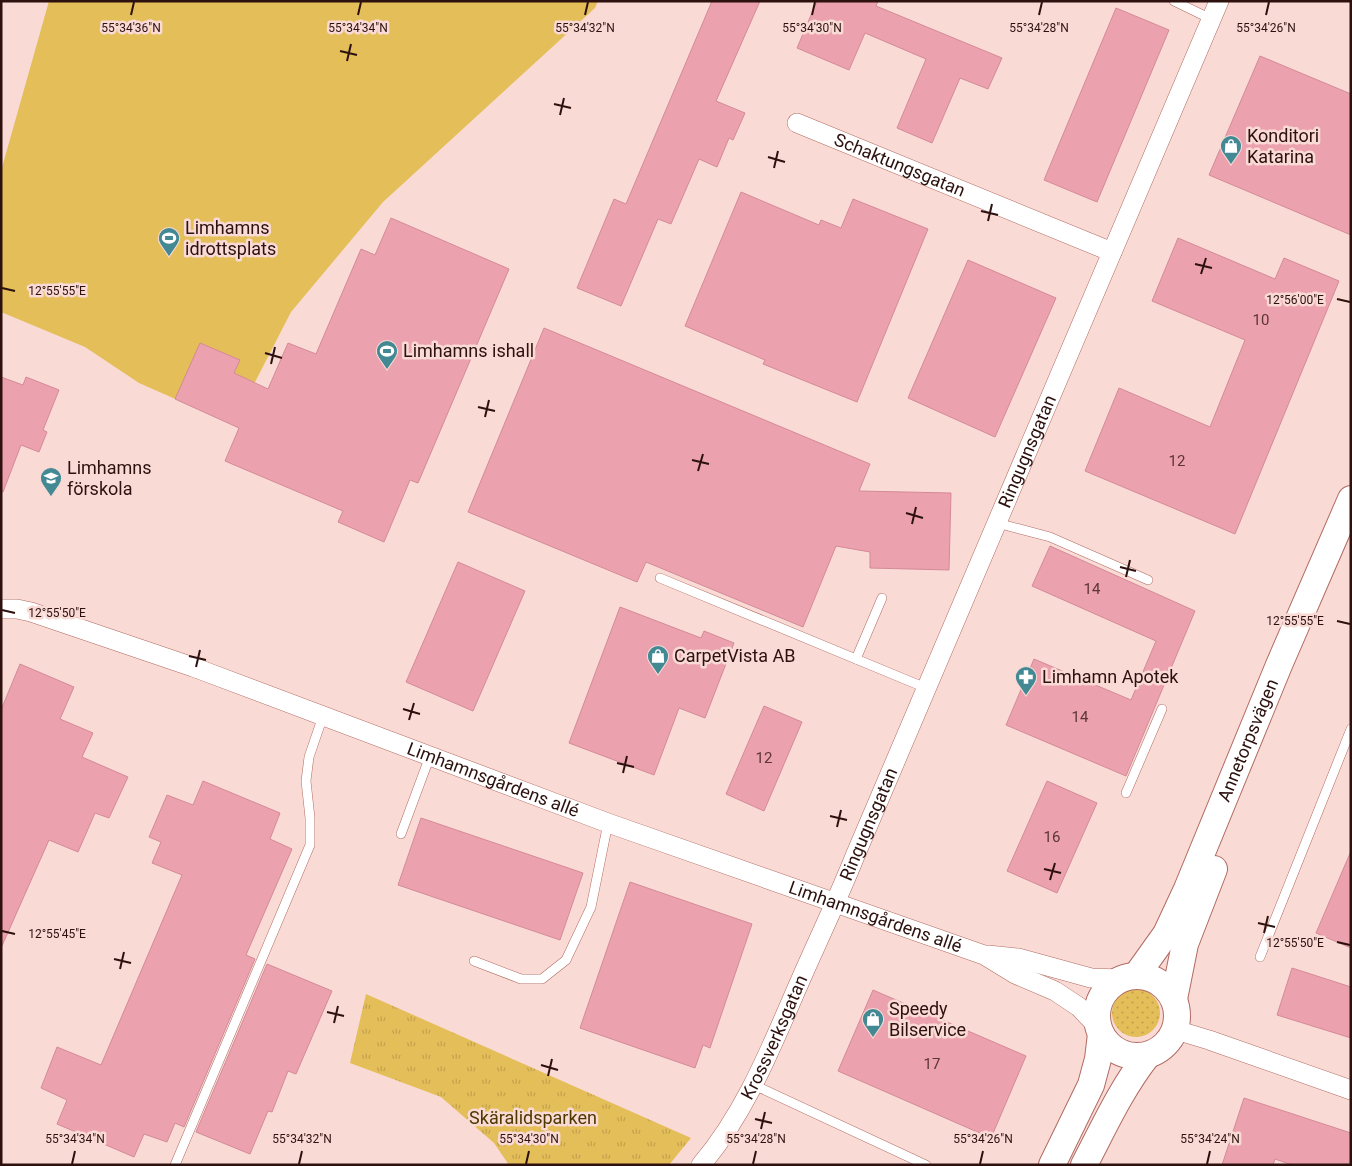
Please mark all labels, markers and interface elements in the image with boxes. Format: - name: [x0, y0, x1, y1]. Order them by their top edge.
- text: 55°34'36"N: [101, 21, 161, 35]
- text: 55°34'34"N: [328, 21, 388, 35]
- text: 55°34'32"N: [555, 21, 615, 35]
- text: 55°34'30"N: [782, 21, 842, 35]
- text: 55°34'28"N: [1009, 21, 1069, 35]
- text: 55°34'26"N: [1236, 21, 1296, 35]
- place label: Konditori Katarina: [1247, 125, 1319, 167]
- street label: Schaktungsgatan: [831, 128, 969, 201]
- shop icon: Konditori Katarina: [1219, 134, 1243, 165]
- place label: Limhamns idrottsplats: [185, 217, 276, 259]
- sports icon: Limhamns idrottsplats: [157, 226, 181, 257]
- text: 12°55'55"E: [28, 284, 86, 298]
- text: 12°56'00"E: [1266, 293, 1324, 307]
- house number: 10: [1253, 311, 1269, 329]
- sports icon: Limhamns ishall: [375, 339, 399, 370]
- place label: Limhamns ishall: [403, 340, 534, 361]
- street label: Ringugnsgatan: [994, 392, 1060, 511]
- house number: 12: [1169, 452, 1185, 470]
- place label: Limhamns förskola: [67, 457, 152, 499]
- school or university icon: Limhamns förskola: [39, 466, 63, 497]
- house number: 14: [1084, 580, 1101, 598]
- text: 12°55'50"E: [28, 606, 86, 620]
- text: 12°55'55"E: [1266, 614, 1324, 628]
- shop icon: CarpetVista AB: [646, 644, 670, 675]
- place label: CarpetVista AB: [674, 645, 795, 666]
- pharmacy icon: Limhamn Apotek: [1014, 665, 1038, 696]
- place label: Limhamn Apotek: [1042, 666, 1179, 687]
- street label: Annetorpsvägen: [1213, 676, 1282, 805]
- house number: 14: [1072, 708, 1089, 726]
- street label: Limhamnsgårdens allé: [404, 737, 582, 821]
- house number: 12: [756, 749, 772, 767]
- street label: Ringugnsgatan: [835, 764, 901, 883]
- house number: 16: [1044, 828, 1060, 846]
- street label: Limhamnsgårdens allé: [786, 876, 965, 956]
- text: 12°55'45"E: [28, 927, 86, 941]
- text: 12°55'50"E: [1266, 936, 1324, 950]
- street label: Krossverksgatan: [736, 972, 811, 1103]
- place label: Speedy Bilservice: [889, 998, 966, 1040]
- shop icon: Speedy Bilservice: [861, 1007, 885, 1038]
- house number: 17: [924, 1055, 940, 1073]
- park label: Skäralidsparken: [469, 1107, 597, 1128]
- text: 55°34'34"N: [45, 1132, 105, 1146]
- text: 55°34'32"N: [272, 1132, 332, 1146]
- text: 55°34'30"N: [499, 1132, 559, 1146]
- text: 55°34'28"N: [726, 1132, 786, 1146]
- text: 55°34'26"N: [953, 1132, 1013, 1146]
- text: 55°34'24"N: [1180, 1132, 1240, 1146]

